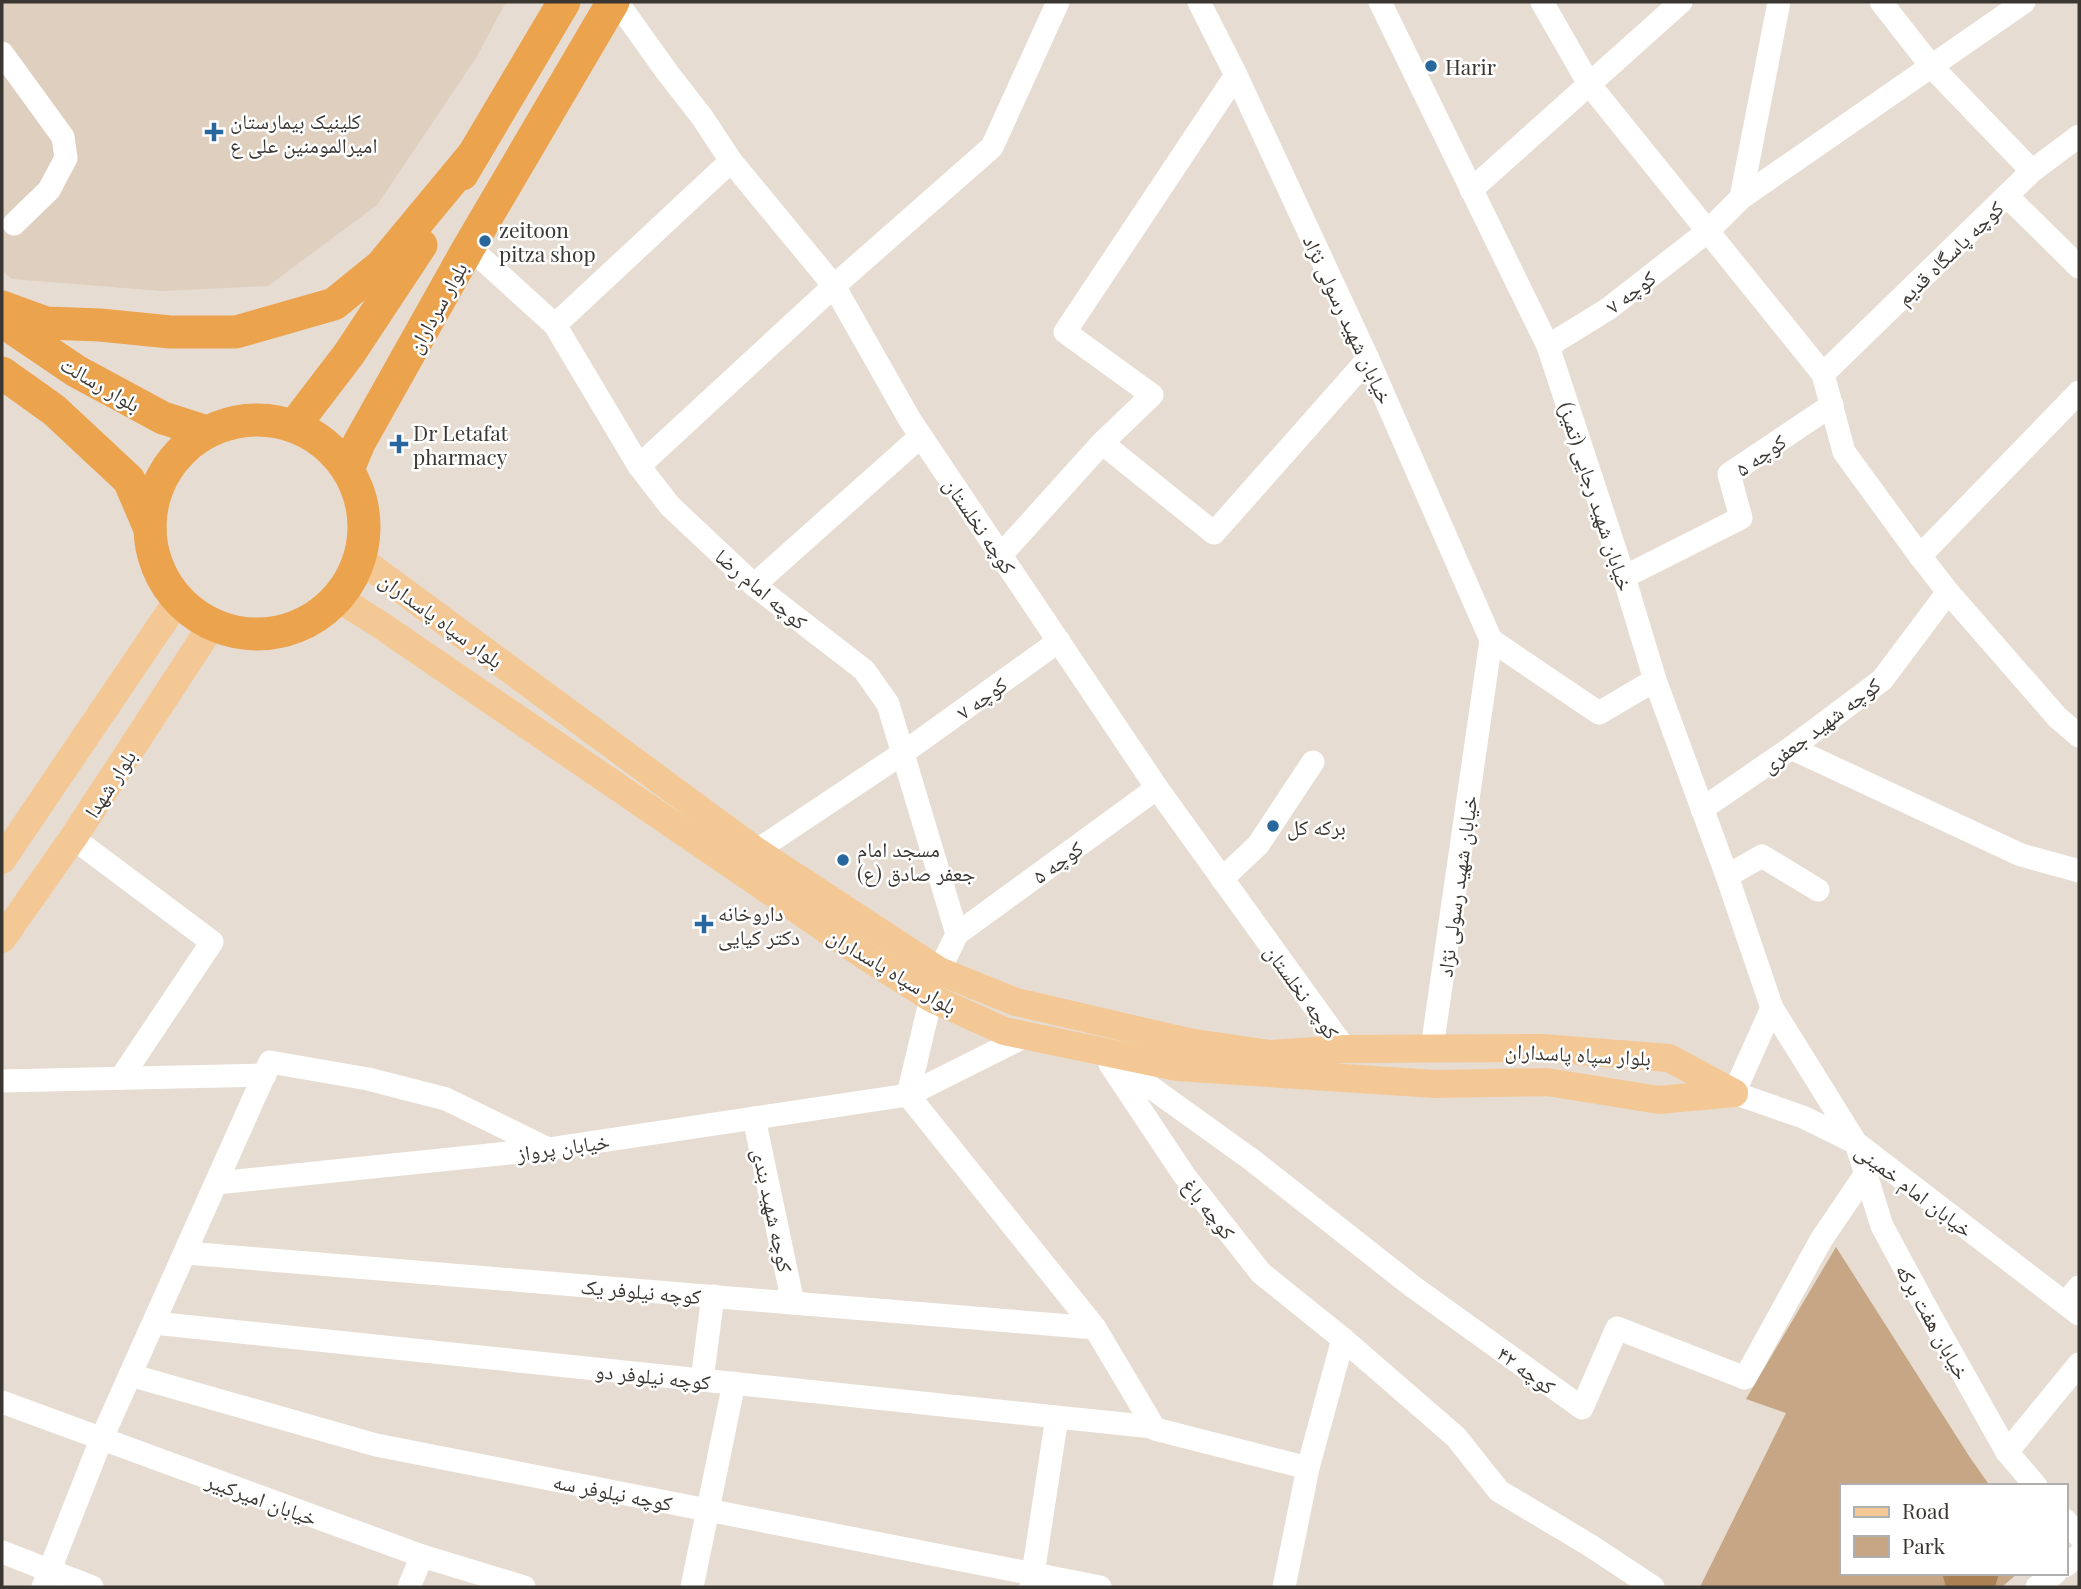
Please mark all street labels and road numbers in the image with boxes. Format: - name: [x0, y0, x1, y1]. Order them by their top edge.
- street label: کوچه پاسگاه قدیم: [1889, 194, 2010, 312]
- street label: خیابان شهید رسولی نژاد: [1297, 230, 1400, 408]
- street label: بلوار سرداران: [399, 256, 473, 358]
- street label: کوچه ۷: [1599, 263, 1661, 319]
- street label: بلوار رسالت: [56, 349, 146, 417]
- street label: خیابان شهید رجایی (تمیز): [1552, 398, 1641, 594]
- street label: کوچه ۵: [1729, 426, 1791, 482]
- street label: کوچه نخلستان: [938, 471, 1024, 579]
- street label: کوچه امام رضا: [709, 541, 814, 636]
- street label: بلوار سپاه پاسداران: [375, 565, 509, 673]
- street label: کوچه ۷: [950, 669, 1012, 725]
- street label: کوچه شهید جعفری: [1755, 670, 1886, 778]
- street label: بلوار شهدا: [77, 744, 141, 822]
- street label: خیابان شهید رسولی نژاد: [1429, 793, 1484, 979]
- street label: کوچه ۵: [1026, 833, 1088, 889]
- street label: بلوار سپاه پاسداران: [823, 920, 963, 1020]
- street label: کوچه نخلستان: [1259, 938, 1347, 1044]
- street label: بلوار سپاه پاسداران: [1504, 1035, 1652, 1071]
- street label: خیابان پرواز: [514, 1126, 611, 1167]
- street label: خیابان امام خمینی: [1849, 1136, 1979, 1244]
- street label: کوچه شهید بندی: [747, 1145, 801, 1275]
- street label: کوچه باغ: [1177, 1172, 1243, 1245]
- street label: خیابان هفت برکه: [1891, 1258, 1977, 1384]
- street label: کوچه نیلوفر یک: [580, 1271, 703, 1309]
- street label: کوچه ۴۲: [1492, 1338, 1562, 1400]
- street label: کوچه نیلوفر دو: [594, 1355, 712, 1395]
- street label: خیابان امیرکبیر: [202, 1465, 321, 1531]
- street label: کوچه نیلوفر سه: [551, 1466, 675, 1516]

